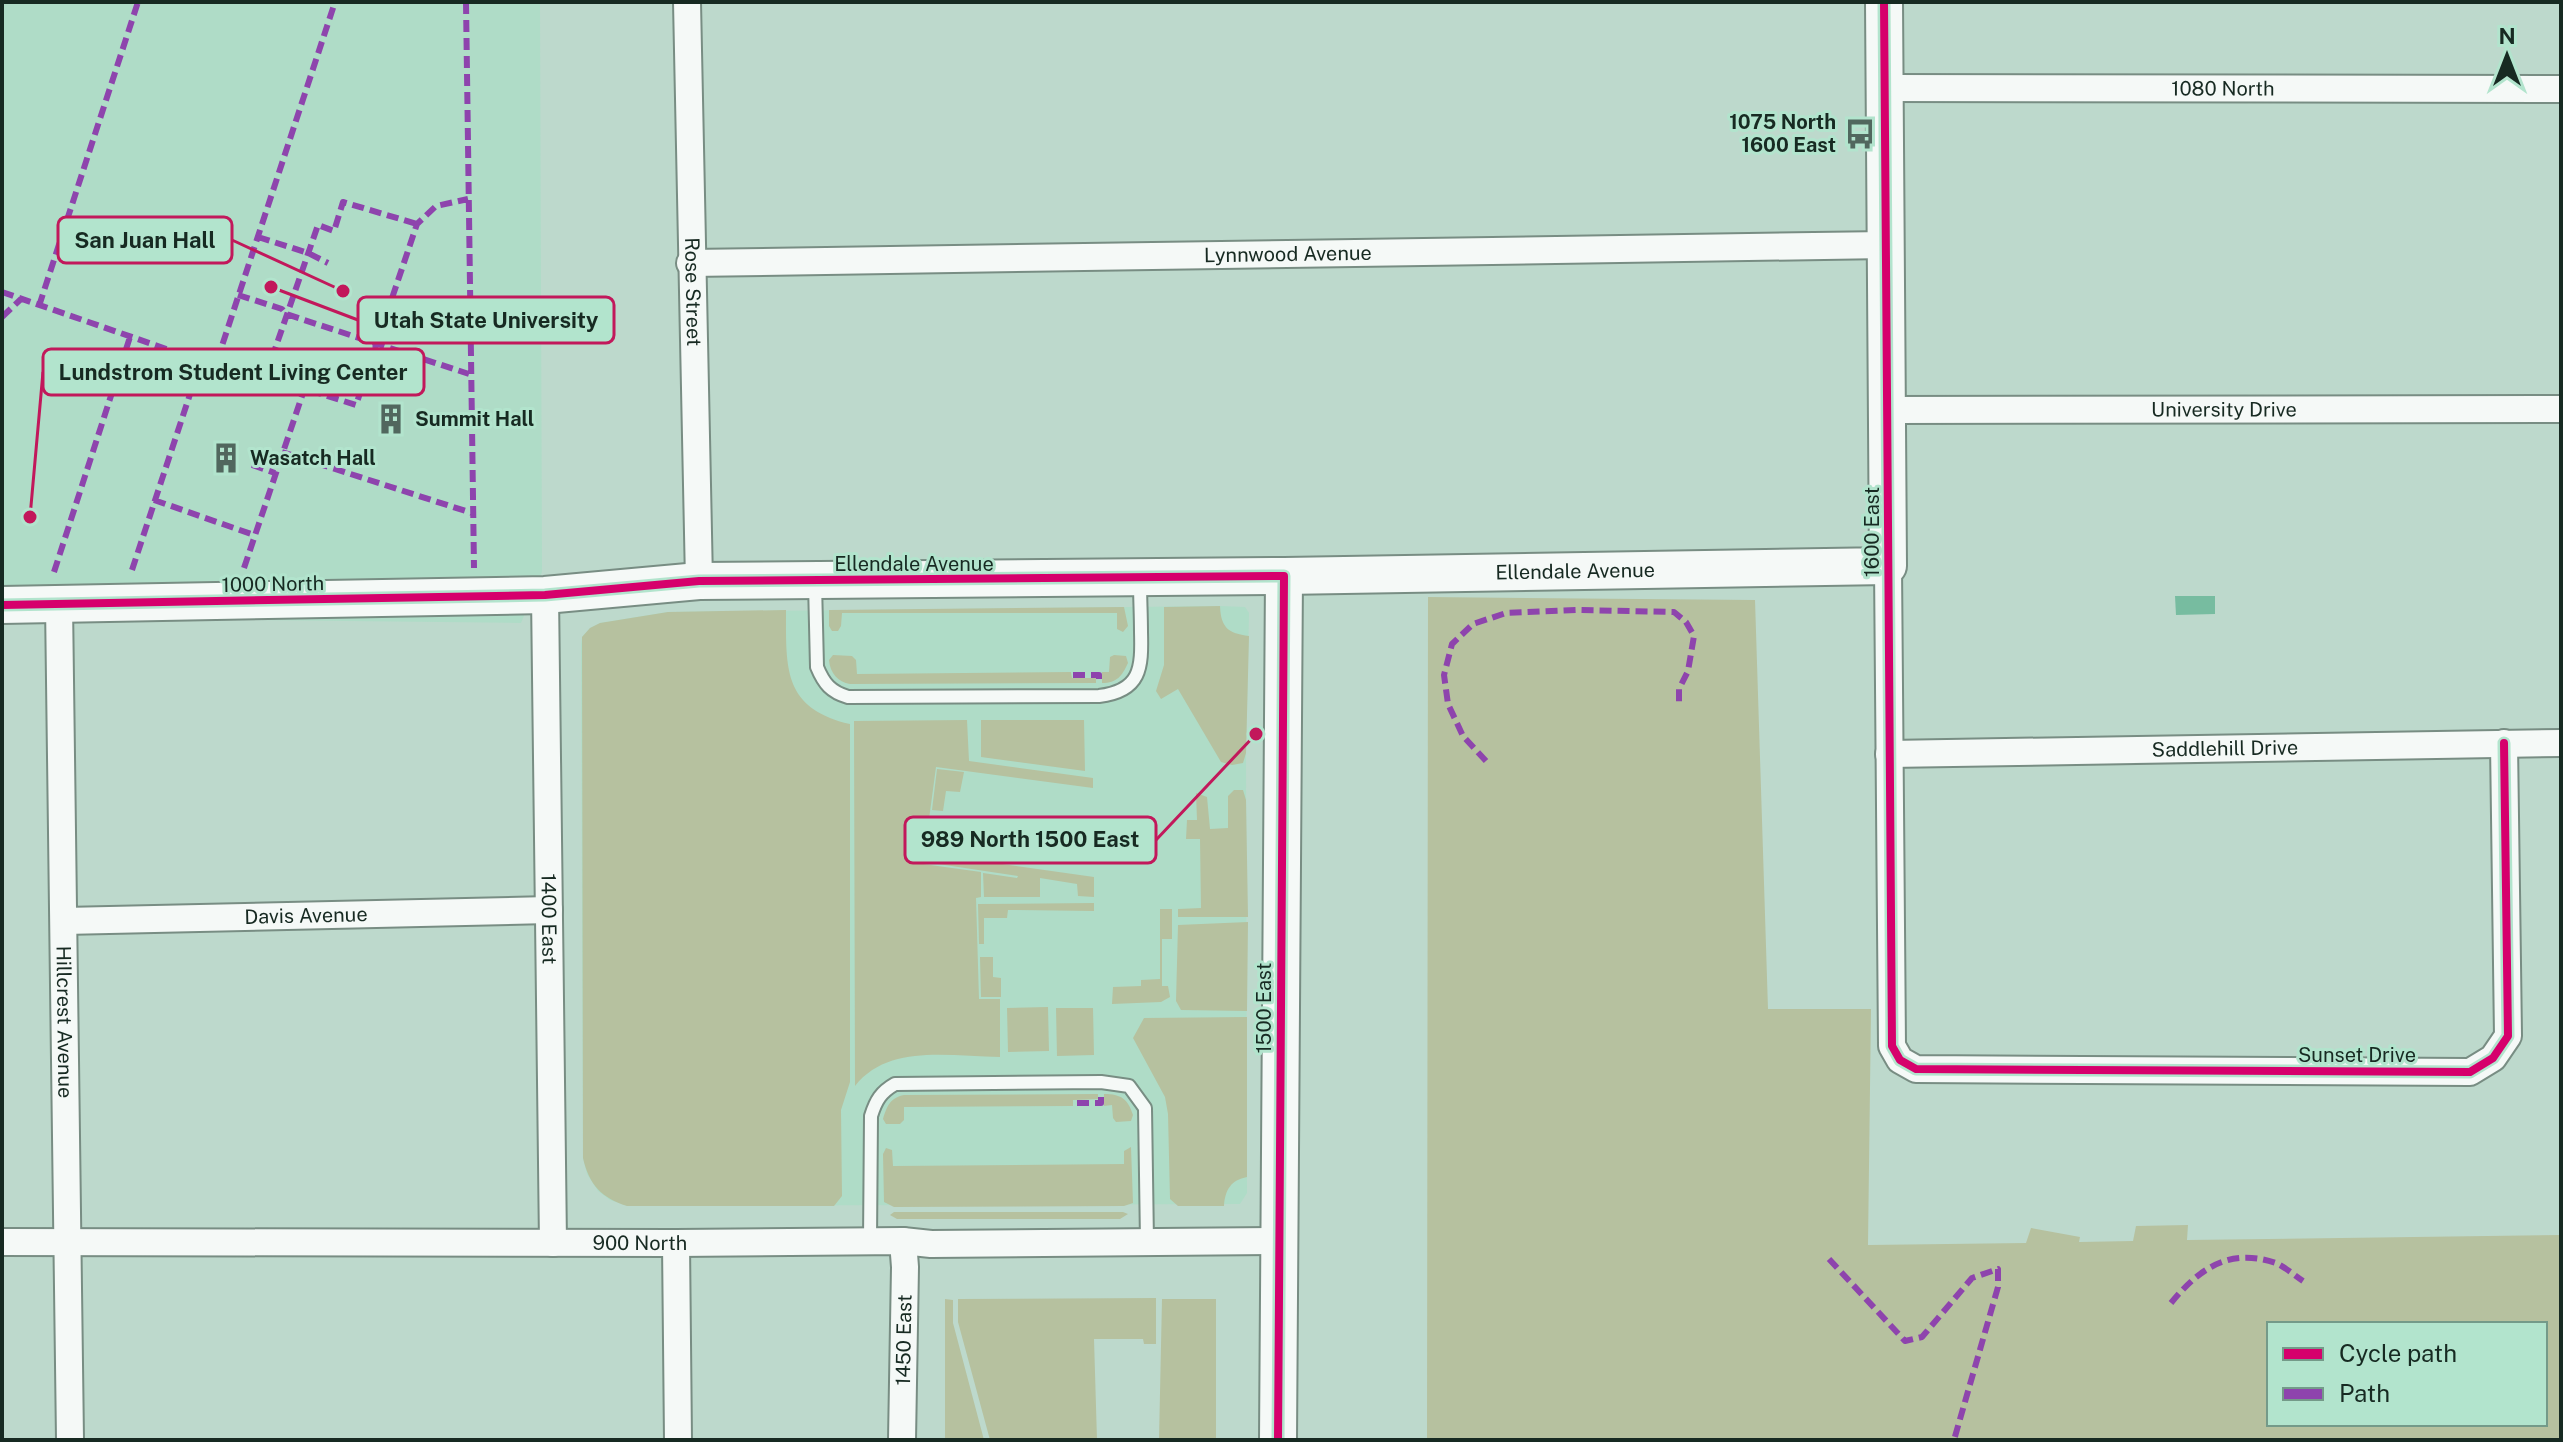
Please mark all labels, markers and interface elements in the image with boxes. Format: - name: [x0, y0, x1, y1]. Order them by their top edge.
- north arrow: [2467, 16, 2547, 96]
- text: N: [2498, 23, 2516, 49]
- street label: 1080 North: [2171, 76, 2275, 101]
- place label: 1075 North 1600 East: [1729, 110, 1836, 157]
- bus stop icon: 1075 North 1600 East: [1843, 117, 1877, 151]
- callout: San Juan Hall: [58, 217, 232, 263]
- text: San Juan Hall: [74, 227, 216, 253]
- street label: Rose Street: [680, 237, 706, 347]
- street label: Lynnwood Avenue: [1204, 241, 1372, 267]
- callout: Utah State University: [358, 297, 614, 343]
- text: Utah State University: [374, 307, 599, 333]
- callout: Lundstrom Student Living Center: [43, 349, 424, 395]
- text: Lundstrom Student Living Center: [59, 359, 407, 385]
- street label: University Drive: [2151, 397, 2297, 422]
- building icon: Summit Hall: [374, 402, 408, 436]
- place label: Summit Hall: [415, 407, 534, 431]
- building icon: Wasatch Hall: [209, 441, 243, 475]
- place label: Wasatch Hall: [250, 446, 376, 470]
- street label: 1600 East: [1860, 487, 1884, 577]
- street label: Ellendale Avenue: [834, 552, 994, 576]
- street label: Ellendale Avenue: [1495, 558, 1655, 584]
- street label: 1000 North: [222, 571, 324, 597]
- street label: Saddlehill Drive: [2152, 735, 2298, 762]
- callout: 989 North 1500 East: [905, 817, 1156, 863]
- text: 989 North 1500 East: [921, 826, 1139, 852]
- street label: 1400 East: [536, 873, 562, 965]
- street label: Davis Avenue: [244, 902, 368, 929]
- street label: Hillcrest Avenue: [51, 945, 78, 1098]
- street label: 1500 East: [1252, 962, 1276, 1054]
- street label: Sunset Drive: [2298, 1043, 2416, 1067]
- street label: 900 North: [593, 1231, 687, 1255]
- street label: 1450 East: [891, 1294, 917, 1386]
- legend: [2267, 1322, 2547, 1426]
- text: Cycle path: [2339, 1339, 2457, 1367]
- text: Path: [2339, 1379, 2390, 1407]

